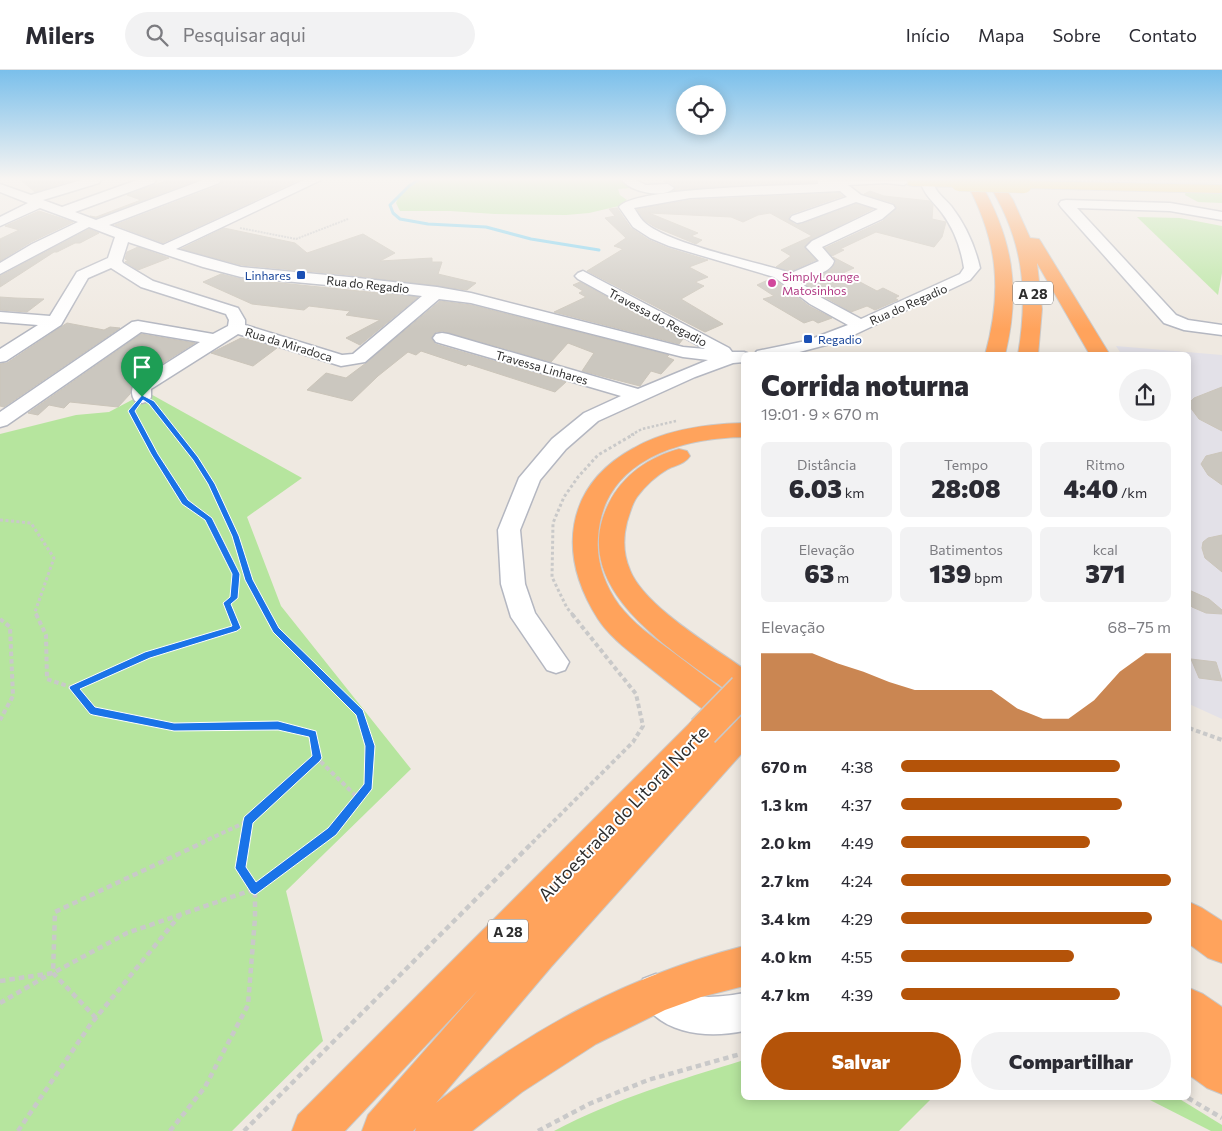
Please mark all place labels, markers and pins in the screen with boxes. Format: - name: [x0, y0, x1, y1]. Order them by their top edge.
- place label: Linhares: [245, 268, 291, 282]
- marker: Linhares: [295, 269, 307, 281]
- place label: SimplyLounge Matosinhos: [782, 269, 859, 297]
- marker: SimplyLounge Matosinhos: [766, 277, 778, 289]
- place label: Regadio: [818, 332, 862, 346]
- marker: Regadio: [802, 333, 814, 345]
- pin: [121, 346, 163, 397]

